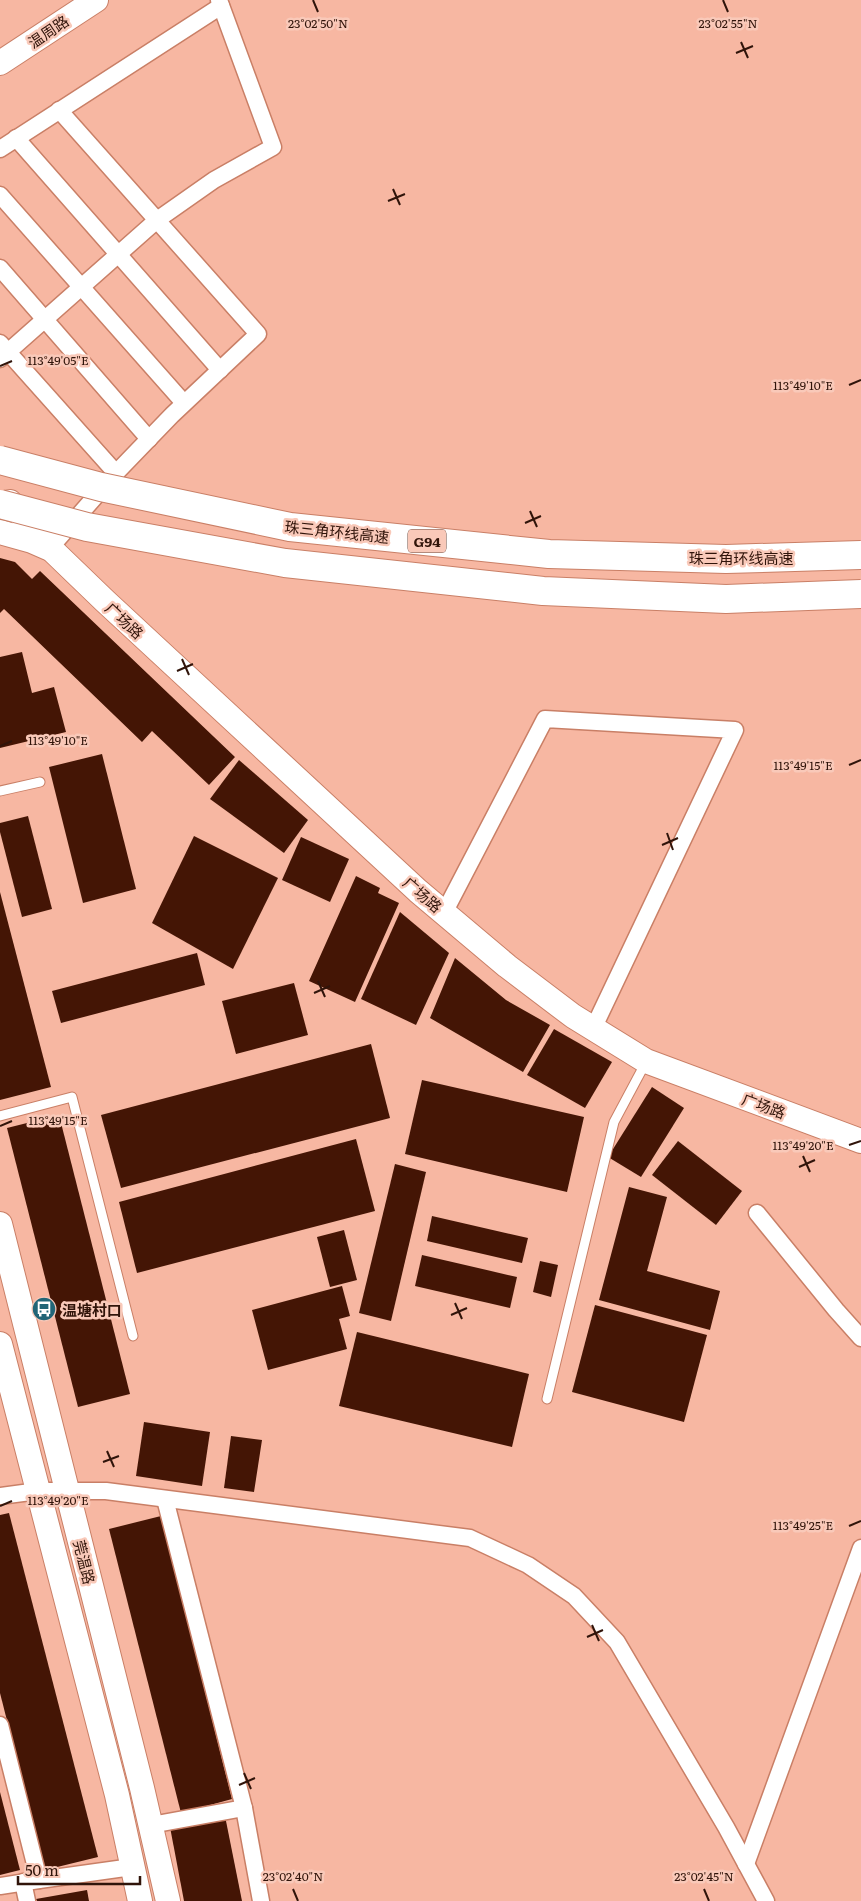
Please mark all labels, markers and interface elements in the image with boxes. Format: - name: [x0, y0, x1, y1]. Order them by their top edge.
- street label: 温周路: [23, 9, 73, 53]
- text: 23°02'50"N: [288, 14, 348, 32]
- text: 23°02'55"N: [698, 14, 758, 32]
- text: 113°49'05"E: [27, 351, 89, 369]
- text: 113°49'10"E: [773, 376, 833, 394]
- street label: 珠三角环线高速: [284, 514, 390, 548]
- road number: G94: [408, 530, 446, 552]
- street label: 珠三角环线高速: [688, 546, 794, 569]
- street label: 广场路: [101, 596, 149, 644]
- text: 113°49'10"E: [28, 731, 88, 749]
- text: 113°49'15"E: [773, 756, 833, 774]
- street label: 广场路: [398, 871, 448, 917]
- street label: 广场路: [739, 1086, 789, 1124]
- text: 113°49'15"E: [28, 1111, 88, 1129]
- text: 113°49'20"E: [772, 1136, 834, 1154]
- bus stop icon: 温塘村口: [31, 1296, 57, 1322]
- place label: 温塘村口: [62, 1298, 122, 1321]
- text: 113°49'20"E: [27, 1491, 89, 1509]
- text: 113°49'25"E: [773, 1516, 834, 1534]
- street label: 莞温路: [68, 1537, 102, 1587]
- scale bar: [18, 1854, 140, 1886]
- text: 50 m: [25, 1858, 59, 1881]
- text: 23°02'40"N: [263, 1867, 323, 1885]
- text: 23°02'45"N: [674, 1867, 734, 1885]

